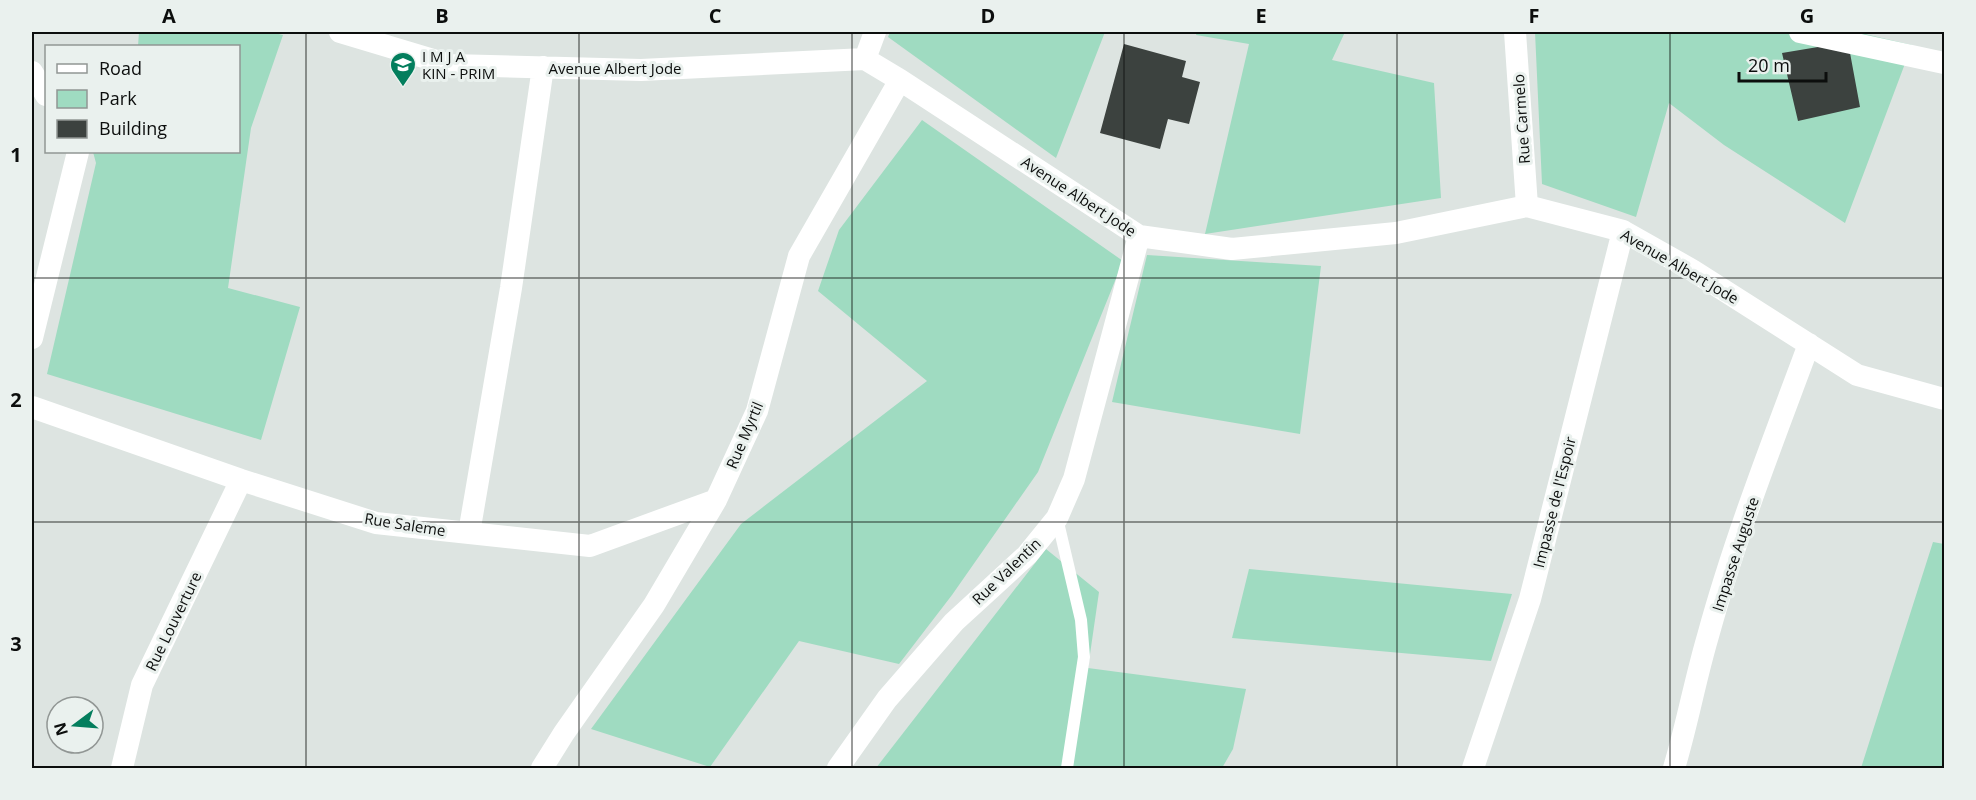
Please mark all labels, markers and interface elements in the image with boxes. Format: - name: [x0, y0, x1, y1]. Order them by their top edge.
- text: A: [162, 2, 176, 29]
- text: B: [435, 2, 449, 29]
- text: C: [709, 2, 722, 29]
- text: D: [981, 2, 995, 29]
- text: E: [1255, 2, 1267, 29]
- text: F: [1529, 2, 1539, 29]
- text: G: [1800, 2, 1814, 29]
- legend: [45, 45, 240, 153]
- scale bar: [1739, 45, 1826, 83]
- place label: I M J A KIN - PRIM: [422, 46, 495, 83]
- school or university icon: I M J A KIN - PRIM: [388, 50, 418, 88]
- text: 20 m: [1748, 53, 1790, 77]
- text: Road: [99, 56, 142, 80]
- street label: Avenue Albert Jode: [548, 58, 682, 78]
- street label: Rue Carmelo: [1508, 74, 1534, 164]
- text: Park: [99, 86, 137, 110]
- text: Building: [99, 116, 167, 140]
- text: 1: [10, 141, 22, 168]
- street label: Avenue Albert Jode: [1018, 151, 1140, 241]
- street label: Avenue Albert Jode: [1617, 224, 1743, 308]
- text: 2: [10, 386, 22, 413]
- street label: Rue Myrtil: [721, 398, 767, 472]
- street label: Impasse de l'Espoir: [1528, 434, 1580, 570]
- street label: Impasse Auguste: [1707, 494, 1763, 614]
- street label: Rue Saleme: [363, 508, 447, 540]
- street label: Rue Valentin: [967, 533, 1045, 609]
- street label: Rue Louverture: [140, 568, 206, 674]
- text: 3: [10, 630, 22, 657]
- north arrow: [45, 695, 105, 755]
- text: N: [48, 720, 73, 738]

